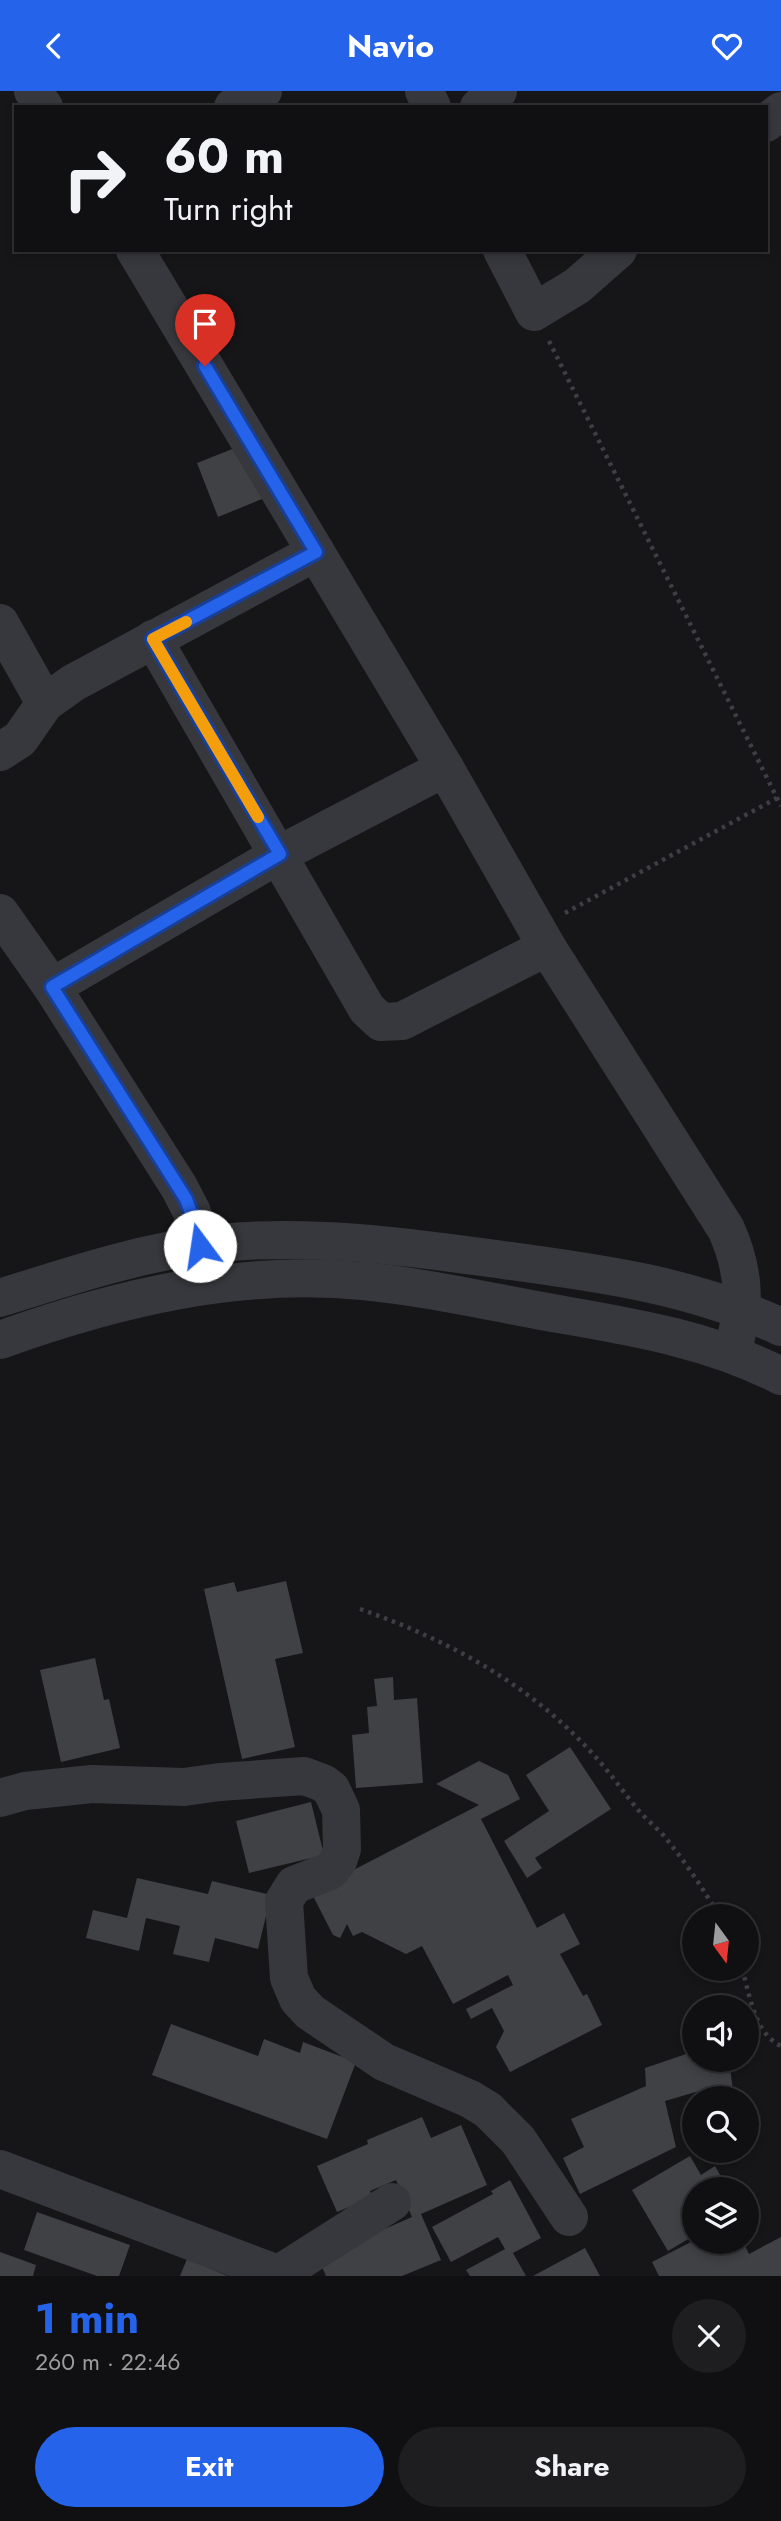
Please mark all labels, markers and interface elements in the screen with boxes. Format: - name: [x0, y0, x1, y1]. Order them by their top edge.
- text: Navio: [347, 23, 434, 69]
- icon: back: [35, 27, 73, 65]
- icon: heart: [708, 27, 746, 65]
- text: 60 m: [164, 121, 284, 191]
- icon: right: [49, 133, 140, 224]
- text: Turn right: [164, 186, 293, 232]
- pin: [175, 294, 235, 366]
- icon: arrive: [186, 305, 224, 343]
- position arrow: [163, 1209, 237, 1283]
- north arrow: [682, 1904, 760, 1981]
- map controls: [682, 1904, 759, 2254]
- button: sound: [682, 1995, 759, 2072]
- button: search: [682, 2086, 759, 2163]
- button: layers: [682, 2177, 759, 2254]
- text: 1 min: [35, 2288, 139, 2349]
- button: close: [672, 2299, 746, 2373]
- text: 260 m · 22:46: [35, 2345, 180, 2379]
- button: Exit: [35, 2427, 384, 2507]
- button: Share: [398, 2427, 746, 2507]

